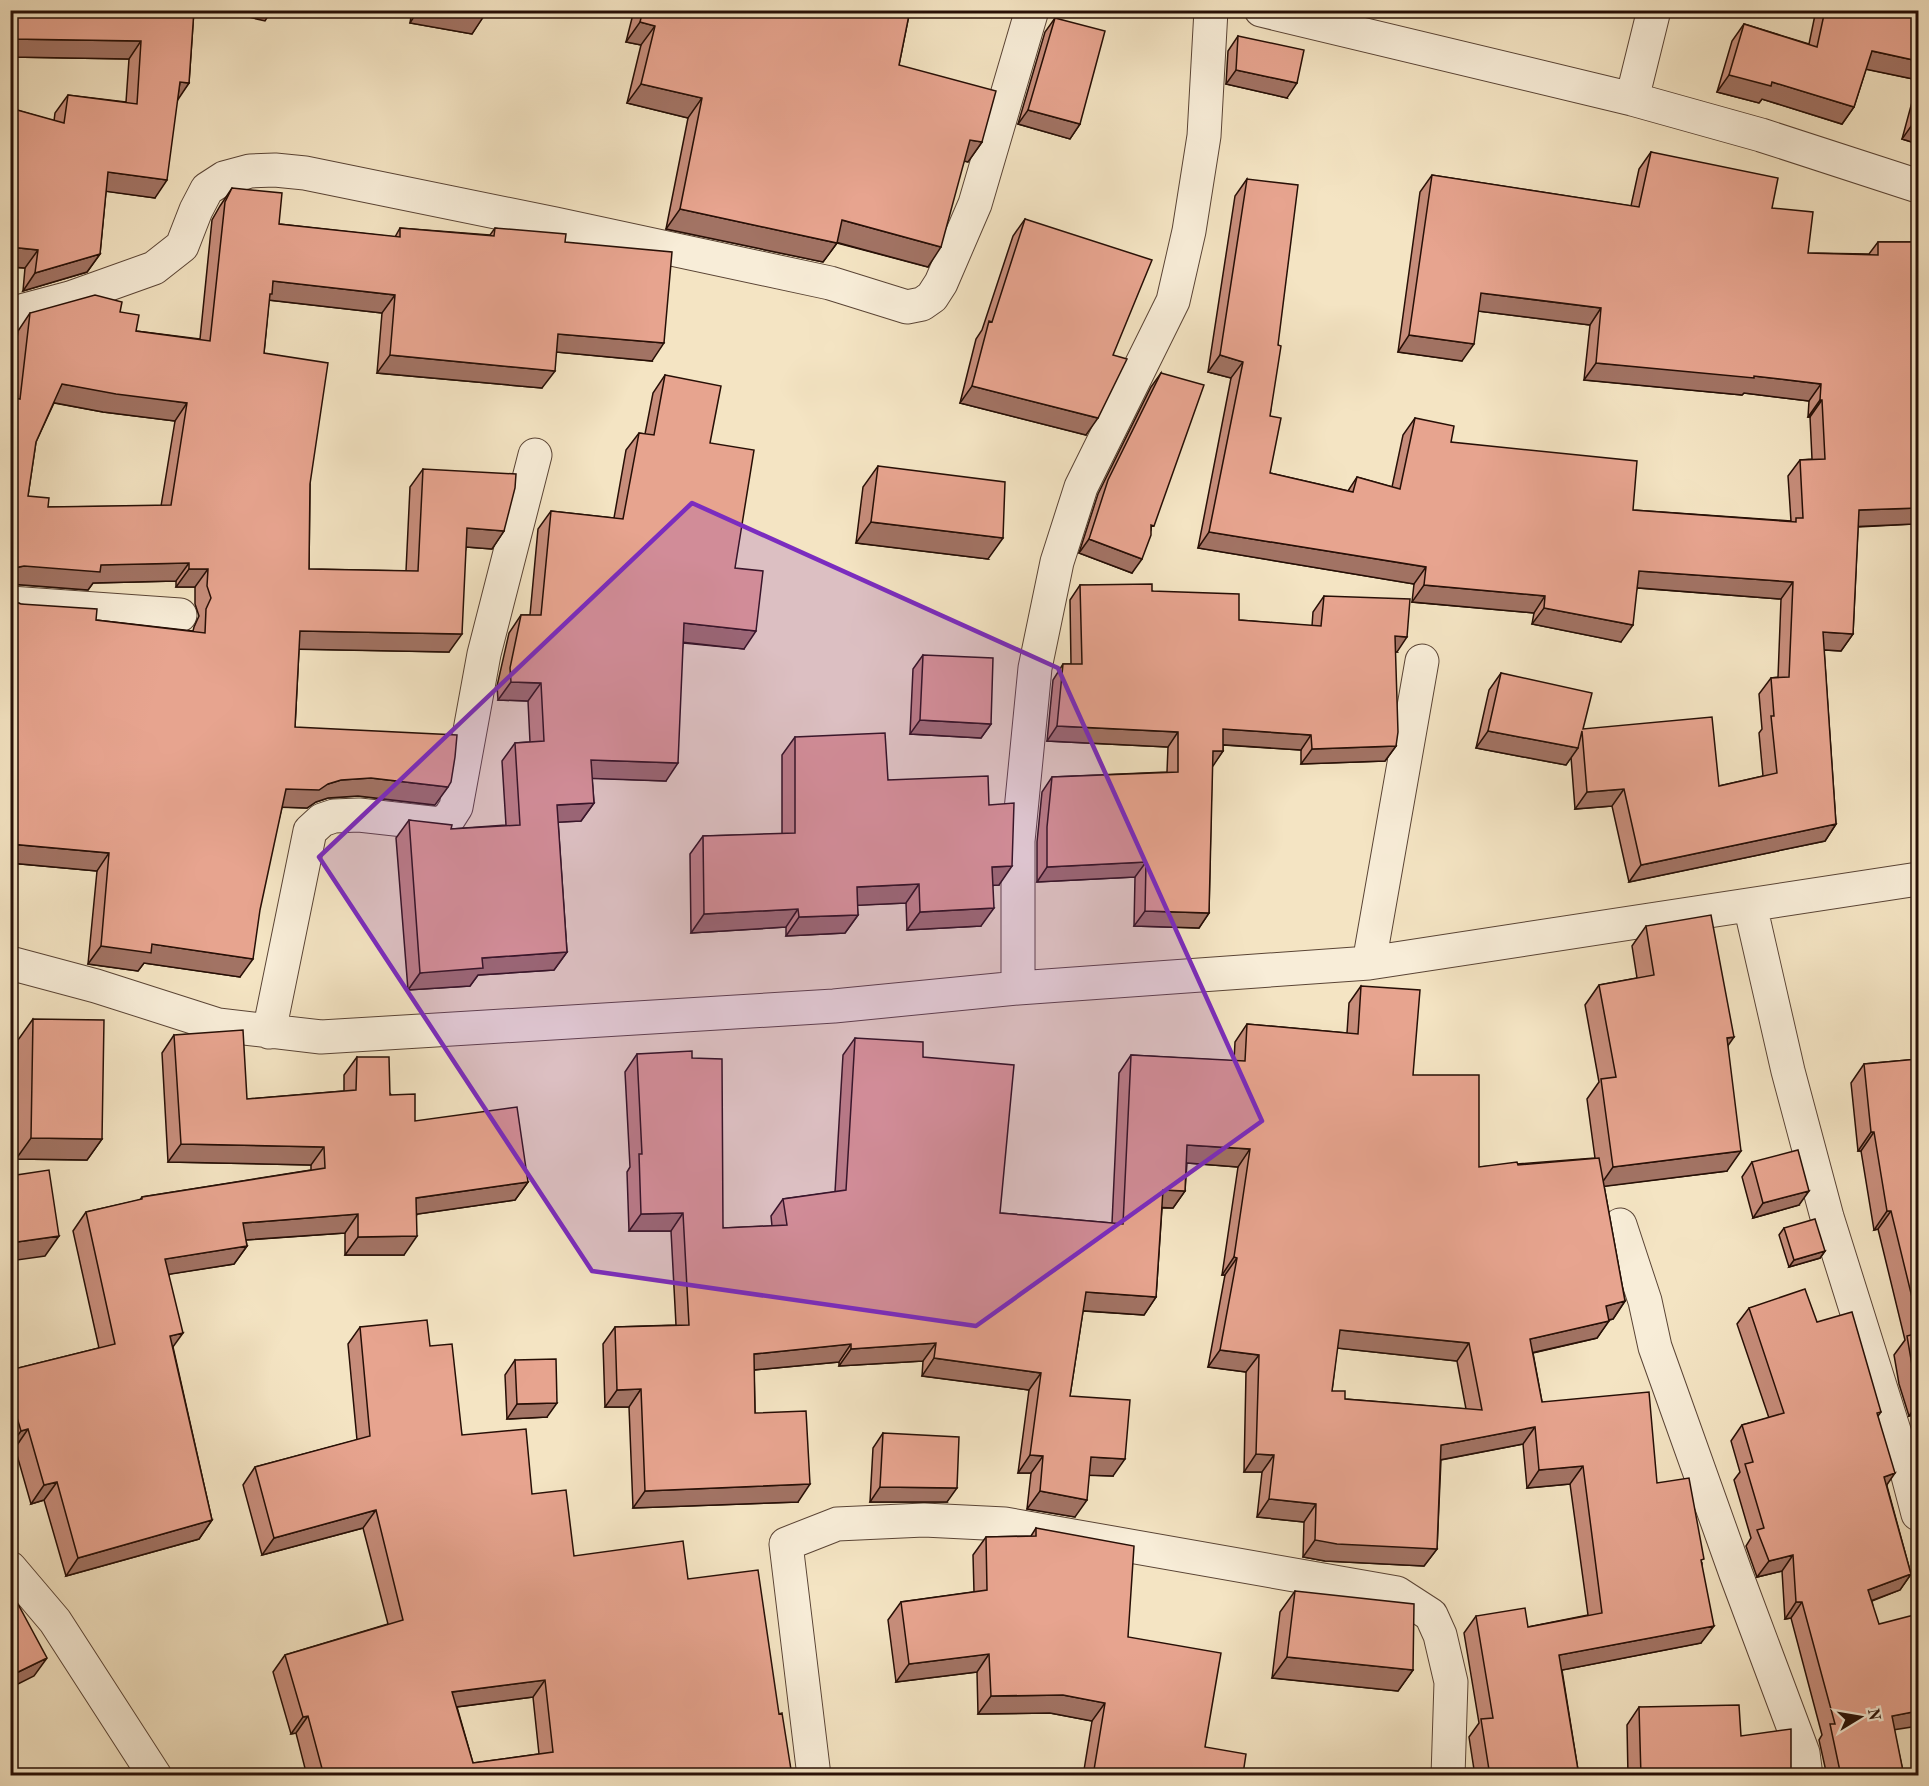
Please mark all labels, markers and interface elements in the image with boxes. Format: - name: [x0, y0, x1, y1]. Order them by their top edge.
- north arrow: [1830, 1687, 1890, 1747]
- text: N: [1864, 1707, 1882, 1723]

